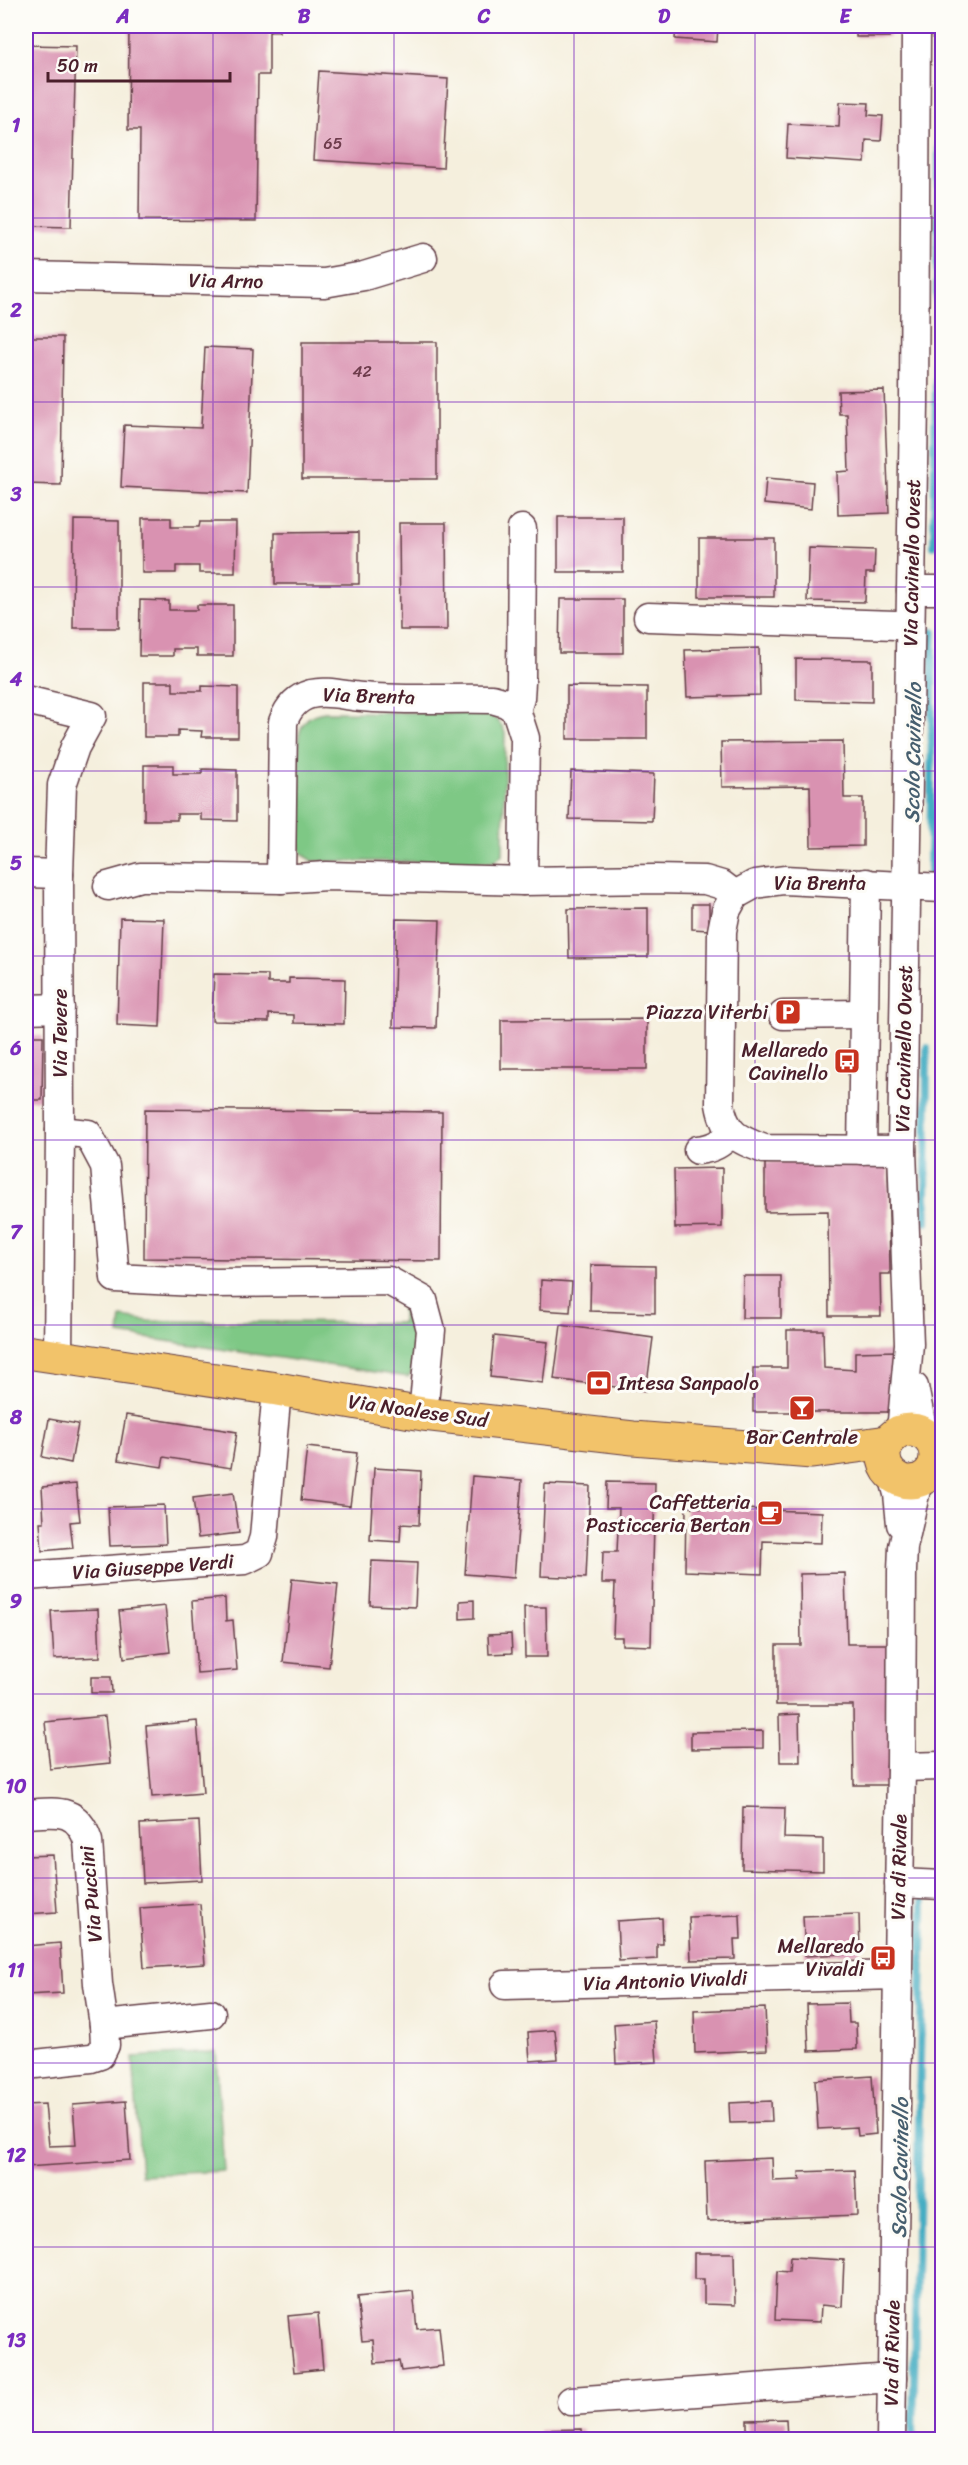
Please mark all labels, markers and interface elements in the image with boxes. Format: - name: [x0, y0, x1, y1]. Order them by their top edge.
- text: A: [115, 0, 130, 34]
- text: B: [298, 0, 311, 34]
- text: C: [477, 0, 491, 34]
- text: D: [658, 0, 671, 34]
- text: E: [839, 0, 852, 34]
- scale bar: [48, 45, 230, 83]
- text: 50 m: [57, 50, 98, 82]
- text: 1: [12, 108, 21, 143]
- house number: 65: [324, 129, 343, 158]
- street label: Via Arno: [188, 263, 264, 299]
- text: 2: [9, 293, 22, 328]
- house number: 42: [352, 357, 372, 386]
- text: 3: [10, 477, 22, 512]
- street label: Via Cavinello Ovest: [893, 479, 931, 647]
- text: 4: [9, 662, 23, 697]
- street label: Via Brenta: [322, 677, 416, 715]
- water label: Scolo Cavinello: [893, 681, 933, 823]
- text: 5: [10, 846, 22, 881]
- street label: Via Brenta: [774, 866, 866, 901]
- street label: Via Cavinello Ovest: [885, 965, 923, 1133]
- street label: Via Tevere: [43, 988, 78, 1078]
- place label: Piazza Viterbi: [646, 995, 768, 1030]
- parking icon: Piazza Viterbi: [773, 997, 803, 1027]
- text: 6: [9, 1031, 22, 1066]
- place label: Mellaredo Cavinello: [741, 1033, 828, 1091]
- bus stop icon: Mellaredo Cavinello: [832, 1046, 862, 1076]
- text: 7: [10, 1215, 23, 1250]
- place label: Intesa Sanpaolo: [617, 1366, 759, 1401]
- bank icon: Intesa Sanpaolo: [584, 1368, 614, 1398]
- street label: Via Noalese Sud: [346, 1384, 491, 1438]
- bar icon: Bar Centrale: [787, 1393, 817, 1423]
- text: 8: [9, 1400, 23, 1435]
- place label: Bar Centrale: [746, 1420, 858, 1455]
- place label: Caffetteria Pasticceria Bertan: [586, 1485, 751, 1543]
- cafe icon: Caffetteria Pasticceria Bertan: [755, 1498, 785, 1528]
- street label: Via Giuseppe Verdi: [71, 1544, 236, 1590]
- text: 9: [10, 1584, 22, 1619]
- text: 10: [5, 1769, 27, 1804]
- street label: Via di Rivale: [881, 1813, 917, 1920]
- street label: Via Puccini: [69, 1843, 113, 1944]
- place label: Mellaredo Vivaldi: [777, 1929, 864, 1987]
- bus stop icon: Mellaredo Vivaldi: [868, 1943, 898, 1973]
- text: 11: [7, 1953, 25, 1988]
- street label: Via Antonio Vivaldi: [582, 1961, 749, 2001]
- water label: Scolo Cavinello: [880, 2096, 920, 2238]
- text: 12: [6, 2138, 27, 2173]
- street label: Via di Rivale: [874, 2299, 910, 2406]
- text: 13: [6, 2323, 26, 2358]

